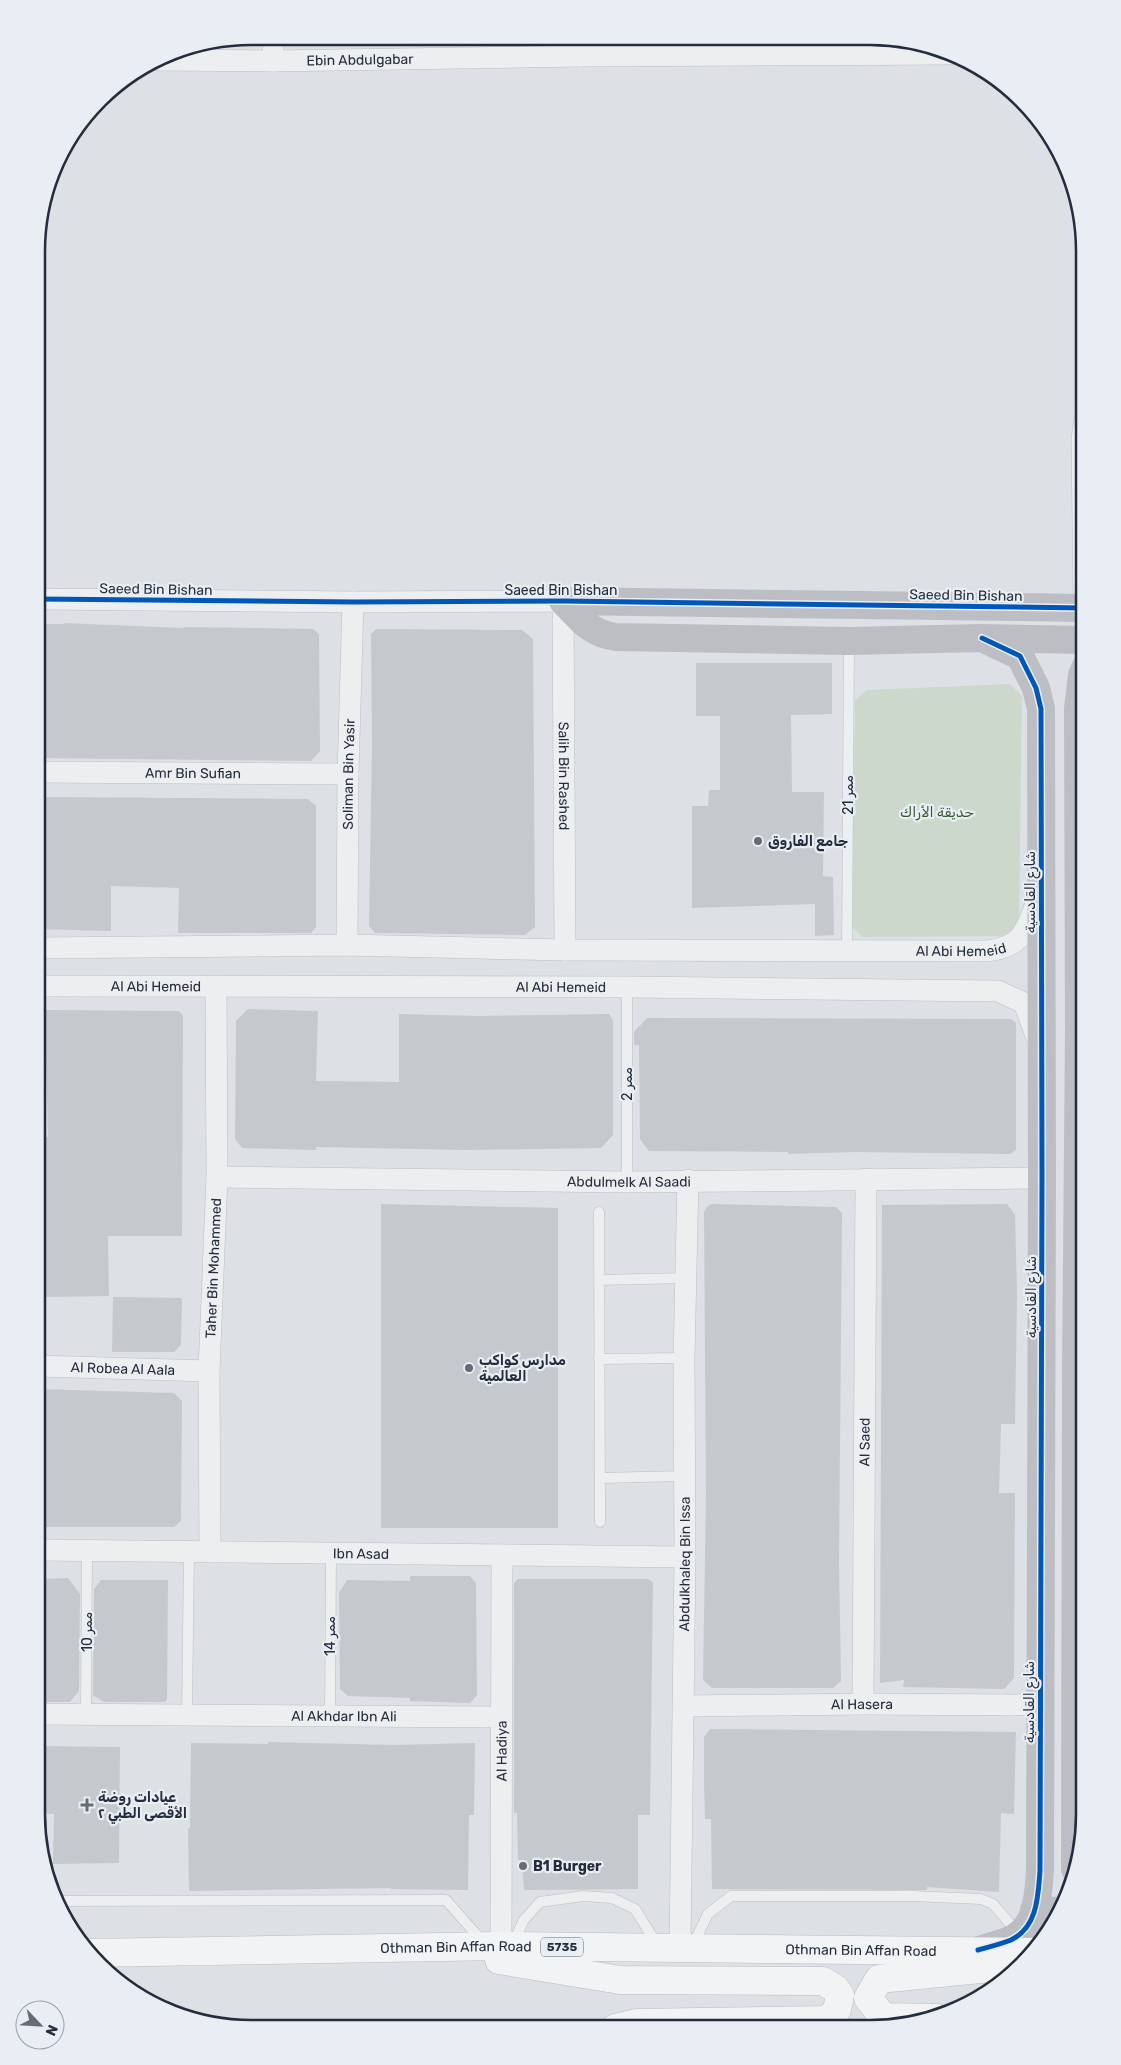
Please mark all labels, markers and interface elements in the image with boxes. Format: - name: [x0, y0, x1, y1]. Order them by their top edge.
- street label: Ebin Abdulgabar: [306, 51, 414, 69]
- street label: Saeed Bin Bishan: [99, 580, 213, 599]
- street label: Saeed Bin Bishan: [504, 582, 618, 599]
- street label: Saeed Bin Bishan: [909, 586, 1023, 605]
- street label: Soliman Bin Yasir: [340, 718, 359, 830]
- street label: Salih Bin Rashed: [555, 722, 572, 830]
- street label: Amr Bin Sufian: [145, 765, 241, 782]
- street label: ممر 21: [840, 775, 857, 815]
- park label: حديقة الأراك: [900, 804, 974, 821]
- place label: جامع الفاروق: [768, 833, 848, 852]
- marker: جامع الفاروق: [752, 835, 764, 847]
- street label: شارع القادسية: [1022, 851, 1041, 933]
- street label: Al Abi Hemeid: [916, 939, 1008, 960]
- street label: Al Abi Hemeid: [111, 978, 201, 995]
- street label: Al Abi Hemeid: [516, 979, 606, 996]
- street label: ممر 2: [619, 1067, 636, 1101]
- street label: Abdulmelk Al Saadi: [567, 1173, 691, 1191]
- street label: Taher Bin Mohammed: [202, 1198, 225, 1339]
- street label: شارع القادسية: [1023, 1256, 1042, 1338]
- place label: مدارس كواكب العالمية: [479, 1352, 566, 1385]
- street label: Al Robea Al Aala: [70, 1359, 175, 1379]
- marker: مدارس كواكب العالمية: [463, 1362, 475, 1374]
- street label: Al Saed: [856, 1418, 874, 1466]
- street label: Abdulkhaleq Bin Issa: [676, 1496, 694, 1632]
- street label: Ibn Asad: [333, 1545, 389, 1563]
- street label: ممر 10: [79, 1612, 96, 1652]
- street label: ممر 14: [322, 1616, 339, 1656]
- street label: شارع القادسية: [1021, 1661, 1040, 1743]
- street label: Al Hasera: [831, 1696, 893, 1713]
- street label: Al Akhdar Ibn Ali: [291, 1708, 397, 1725]
- street label: Al Hadiya: [493, 1721, 511, 1781]
- place label: عيادات روضة الأقصى الطبي ٢: [98, 1789, 187, 1824]
- marker: عيادات روضة الأقصى الطبي ٢: [80, 1798, 94, 1812]
- place label: B1 Burger: [533, 1858, 602, 1875]
- marker: B1 Burger: [517, 1860, 529, 1872]
- street label: Othman Bin Affan Road: [380, 1938, 532, 1957]
- road number: 5735: [541, 1938, 583, 1956]
- street label: Othman Bin Affan Road: [785, 1941, 937, 1960]
- north arrow: [15, 2000, 65, 2050]
- text: N: [41, 2022, 61, 2038]

